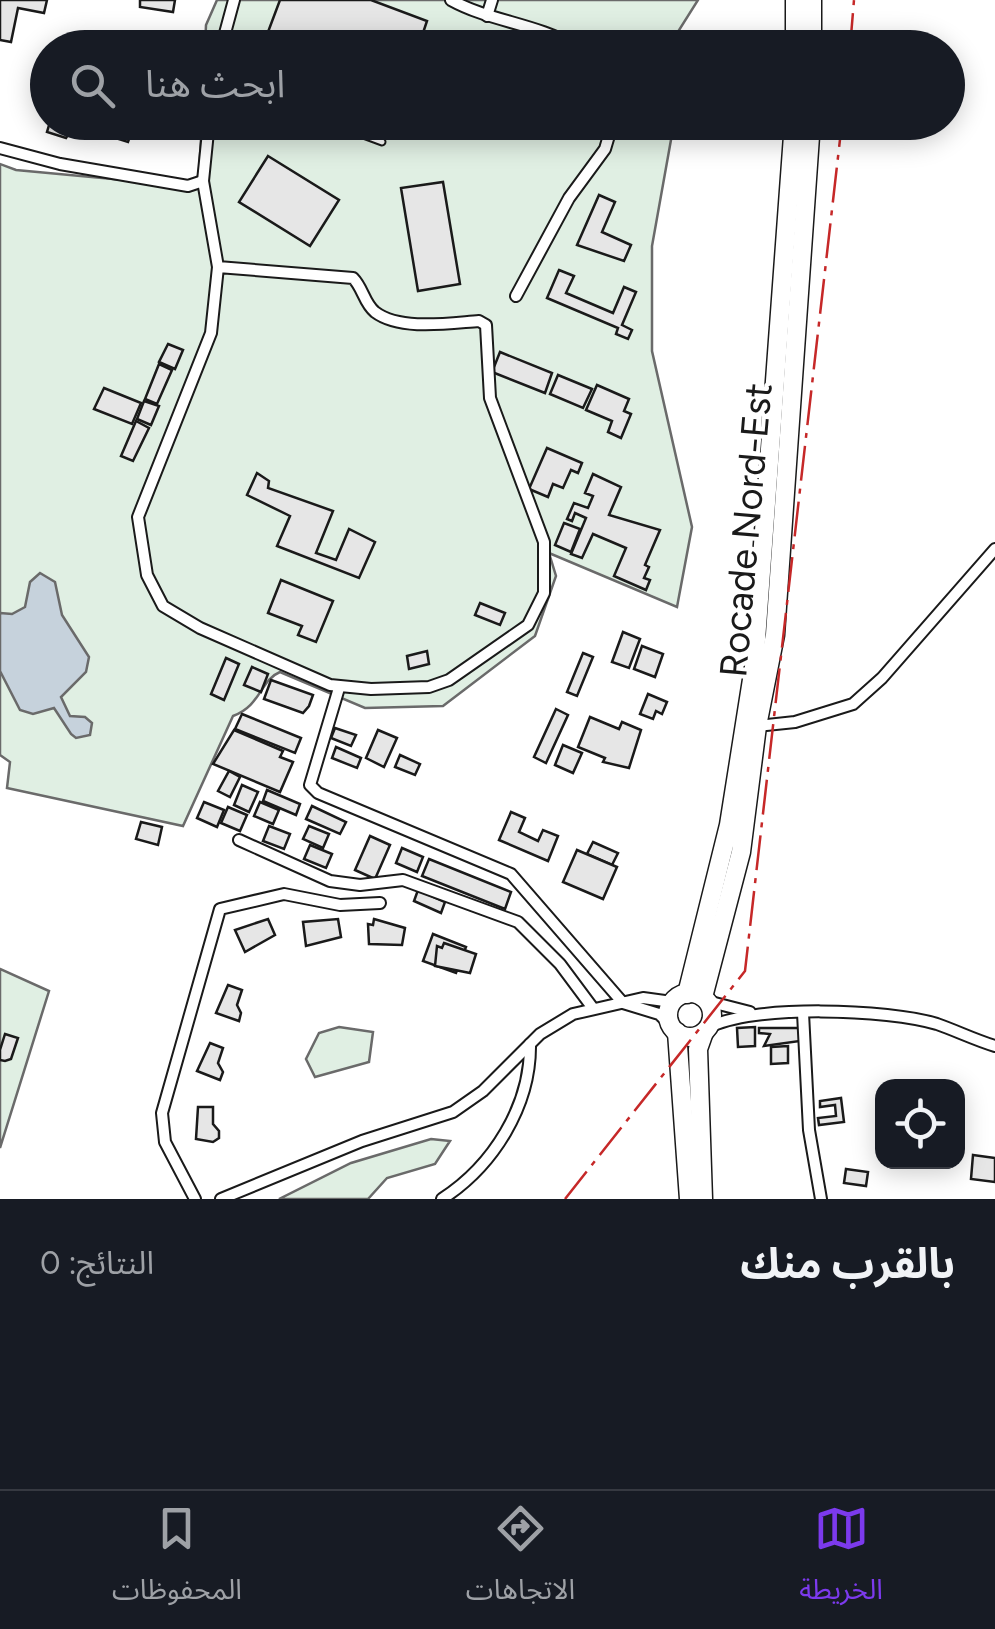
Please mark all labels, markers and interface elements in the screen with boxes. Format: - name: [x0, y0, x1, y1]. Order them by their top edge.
- search box: [30, 30, 965, 140]
- icon: search: [65, 58, 120, 113]
- text: ابحث هنا: [145, 61, 285, 107]
- street label: Rocade Nord-Est: [710, 381, 782, 679]
- map controls: [875, 1079, 965, 1169]
- button: locate: [875, 1079, 965, 1169]
- text: بالقرب منك: [740, 1238, 955, 1289]
- text: النتائج: 0: [40, 1244, 154, 1282]
- tab: المحفوظات: [112, 1501, 242, 1620]
- tab: الاتجاهات: [466, 1501, 575, 1620]
- tab: الخريطة: [799, 1501, 883, 1620]

